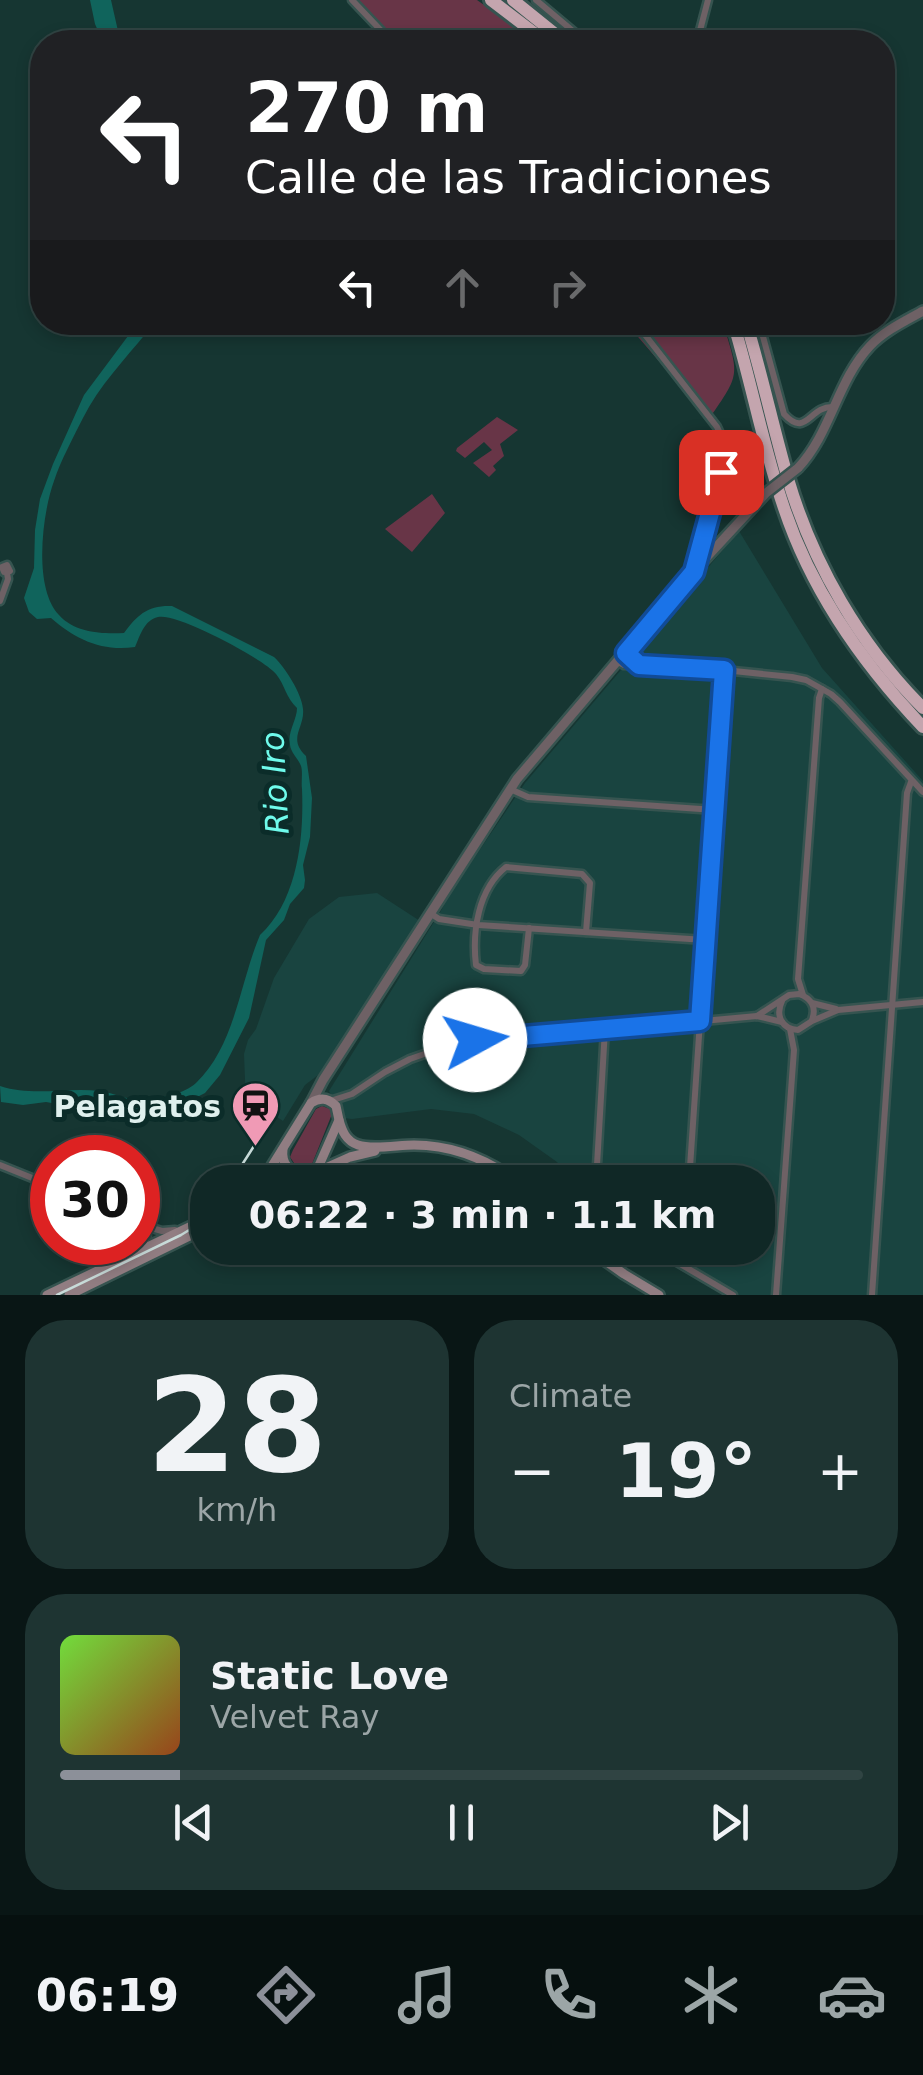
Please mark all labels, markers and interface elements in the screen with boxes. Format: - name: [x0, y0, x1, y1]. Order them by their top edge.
- text: 270 m: [245, 67, 488, 149]
- icon: left: [80, 70, 210, 200]
- text: Calle de las Tradiciones: [245, 151, 772, 204]
- icon: left: [330, 260, 385, 315]
- icon: ahead: [435, 260, 490, 315]
- icon: right: [540, 260, 595, 315]
- pin: [679, 430, 764, 515]
- icon: arrive: [694, 445, 749, 500]
- water label: Rio Iro: [253, 731, 297, 835]
- position arrow: [423, 988, 527, 1092]
- station icon: Pelagatos: [230, 1080, 282, 1148]
- place label: Pelagatos: [54, 1089, 221, 1124]
- speed limit sign: 30: [30, 1135, 160, 1265]
- text: 06:22 · 3 min · 1.1 km: [249, 1193, 716, 1237]
- text: 28: [147, 1350, 327, 1502]
- text: Climate: [509, 1377, 632, 1415]
- text: 19°: [615, 1427, 757, 1515]
- text: −: [509, 1439, 555, 1503]
- text: +: [817, 1439, 863, 1503]
- text: km/h: [197, 1491, 277, 1529]
- text: Static Love: [210, 1654, 449, 1698]
- text: Velvet Ray: [210, 1698, 379, 1736]
- icon: previous: [166, 1795, 221, 1850]
- icon: pause: [434, 1795, 489, 1850]
- icon: next: [702, 1795, 757, 1850]
- icon: directions: [251, 1960, 321, 2030]
- icon: music: [392, 1960, 462, 2030]
- icon: phone: [534, 1960, 604, 2030]
- icon: climate: [676, 1960, 746, 2030]
- icon: car: [817, 1960, 887, 2030]
- text: 06:19: [36, 1969, 179, 2022]

